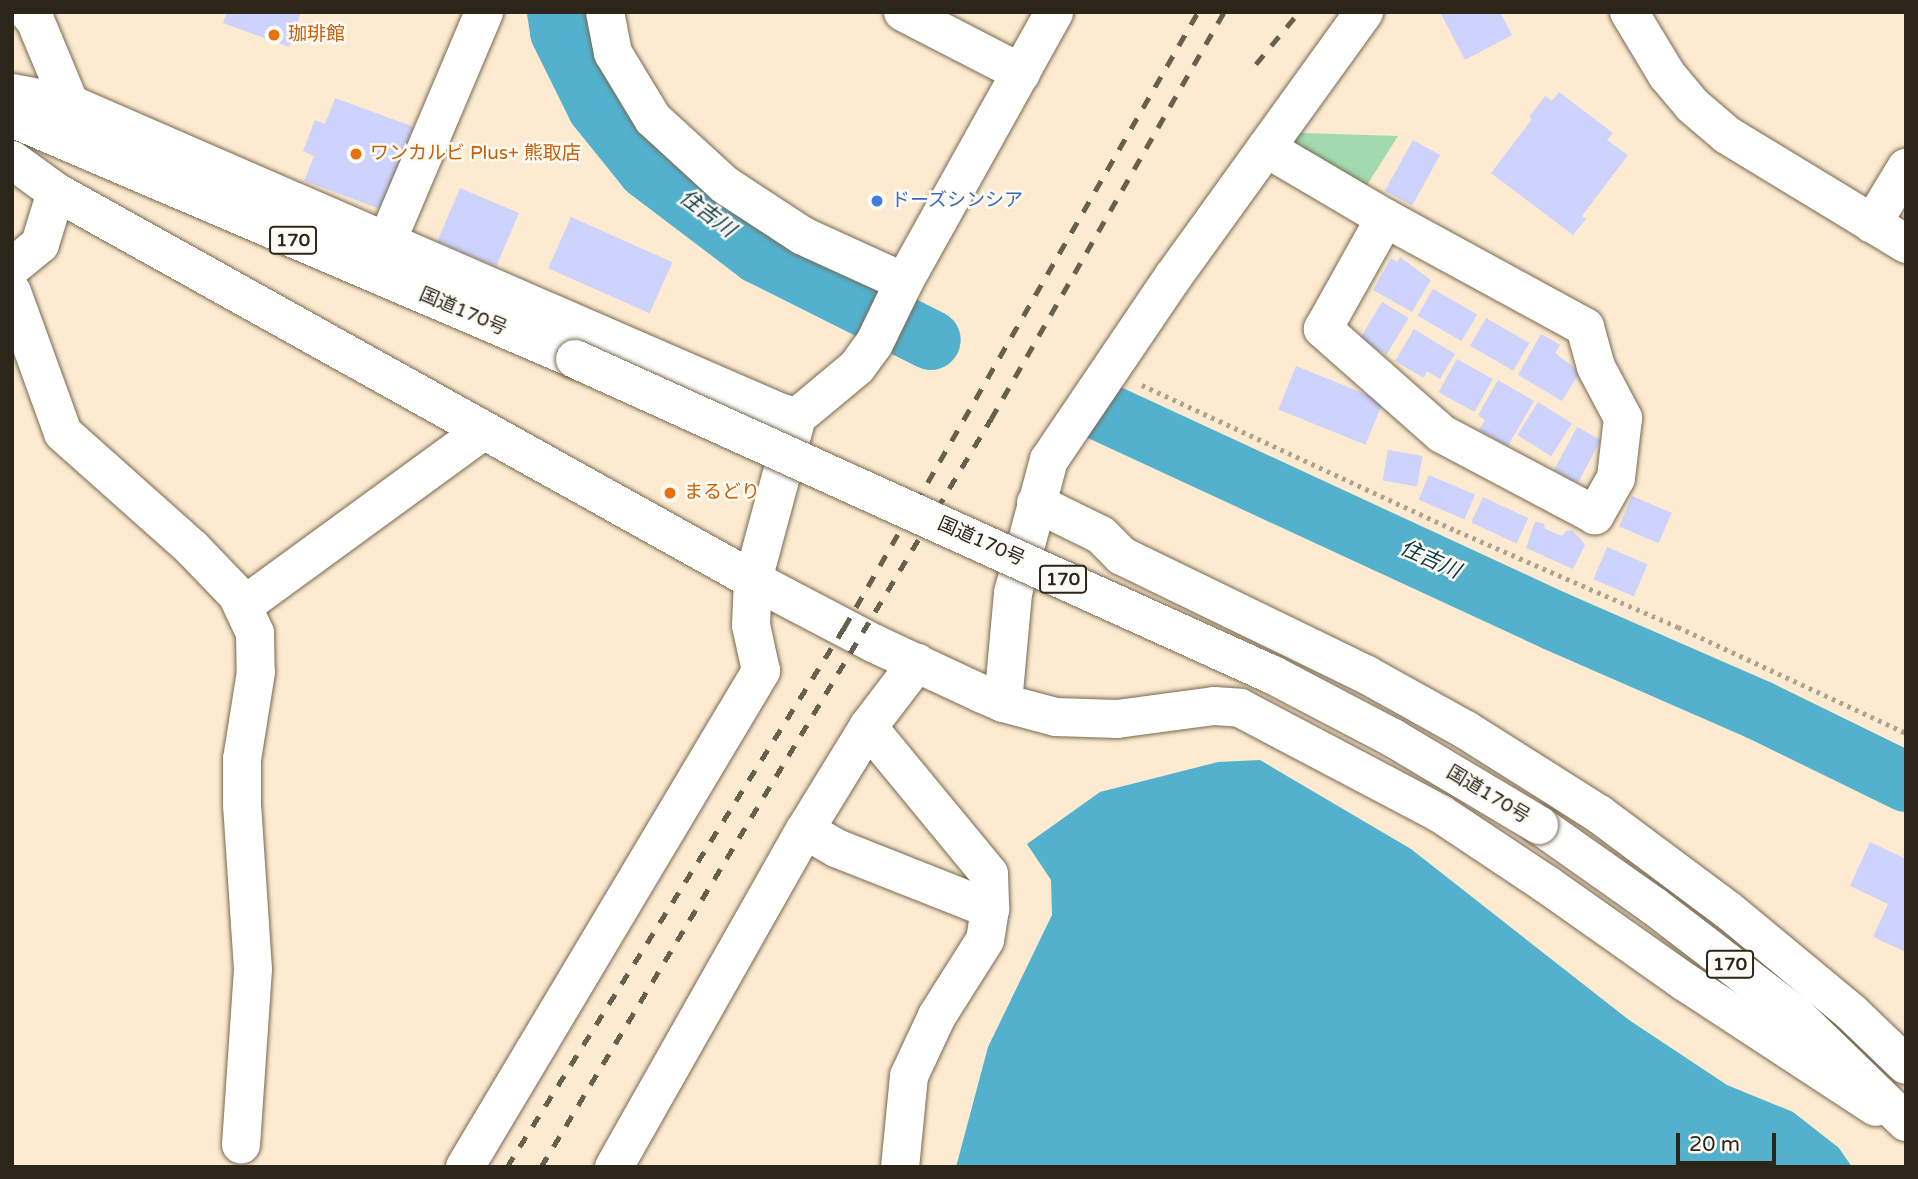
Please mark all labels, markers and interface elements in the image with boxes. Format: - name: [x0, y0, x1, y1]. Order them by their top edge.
- place label: 珈琲館: [288, 24, 345, 46]
- marker: 珈琲館: [266, 27, 282, 43]
- place label: ワンカルビ Plus+ 熊取店: [370, 143, 581, 165]
- marker: ワンカルビ Plus+ 熊取店: [348, 146, 364, 162]
- water label: 住吉川: [674, 185, 740, 243]
- place label: ドーズシンシア: [891, 190, 1024, 212]
- marker: ドーズシンシア: [869, 193, 885, 209]
- road number: 170: [268, 226, 318, 254]
- street label: 国道170号: [416, 283, 510, 341]
- place label: まるどり: [684, 482, 760, 504]
- marker: まるどり: [662, 485, 678, 501]
- street label: 国道170号: [934, 513, 1028, 571]
- water label: 住吉川: [1396, 536, 1464, 584]
- road number: 170: [1038, 564, 1088, 594]
- street label: 国道170号: [1442, 761, 1534, 829]
- road number: 170: [1706, 950, 1754, 979]
- scale bar: [1680, 1120, 1780, 1164]
- text: 20 m: [1689, 1132, 1740, 1157]

